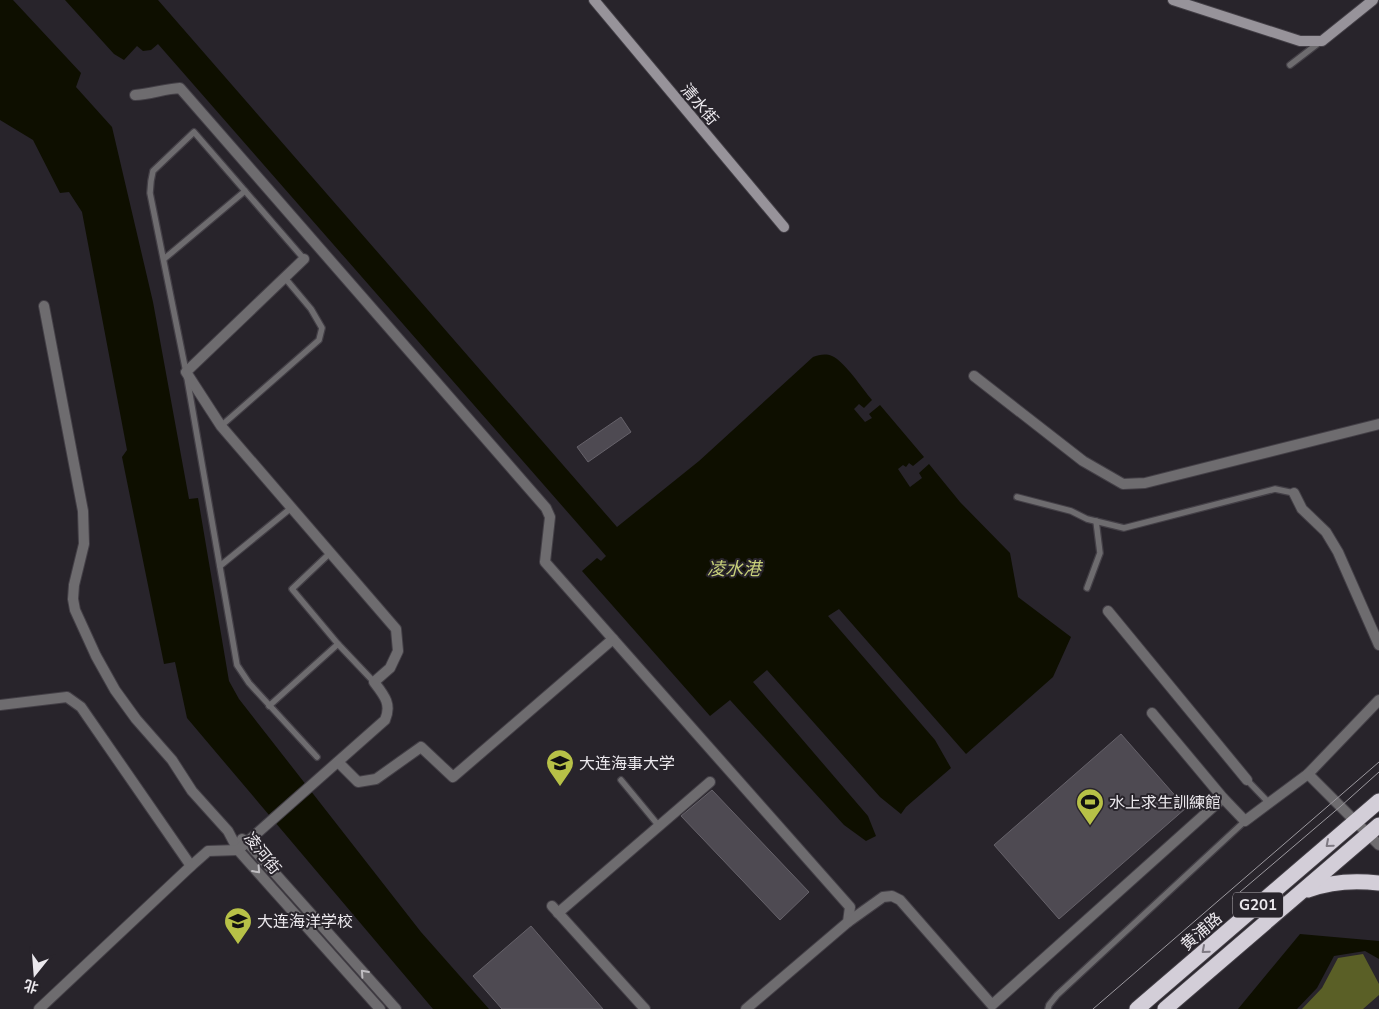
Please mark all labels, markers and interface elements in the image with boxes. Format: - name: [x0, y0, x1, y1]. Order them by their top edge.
- street label: 清水街: [675, 79, 723, 130]
- water label: 凌水港: [707, 557, 764, 581]
- school or university icon: 大连海事大学: [545, 748, 575, 787]
- place label: 大连海事大学: [579, 753, 675, 775]
- sports icon: 水上求生訓練館: [1075, 787, 1105, 826]
- place label: 水上求生訓練館: [1109, 792, 1221, 814]
- street label: 凌河街: [239, 828, 286, 879]
- one-way arrow: [1325, 838, 1334, 847]
- one-way arrow: [251, 865, 260, 874]
- road number: G201: [1233, 892, 1283, 918]
- school or university icon: 大连海洋学校: [223, 906, 253, 945]
- street label: 黄浦路: [1176, 908, 1227, 956]
- place label: 大连海洋学校: [257, 911, 353, 933]
- one-way arrow: [1202, 944, 1211, 953]
- north arrow: [10, 949, 60, 999]
- one-way arrow: [361, 969, 370, 978]
- text: 北: [22, 975, 41, 997]

